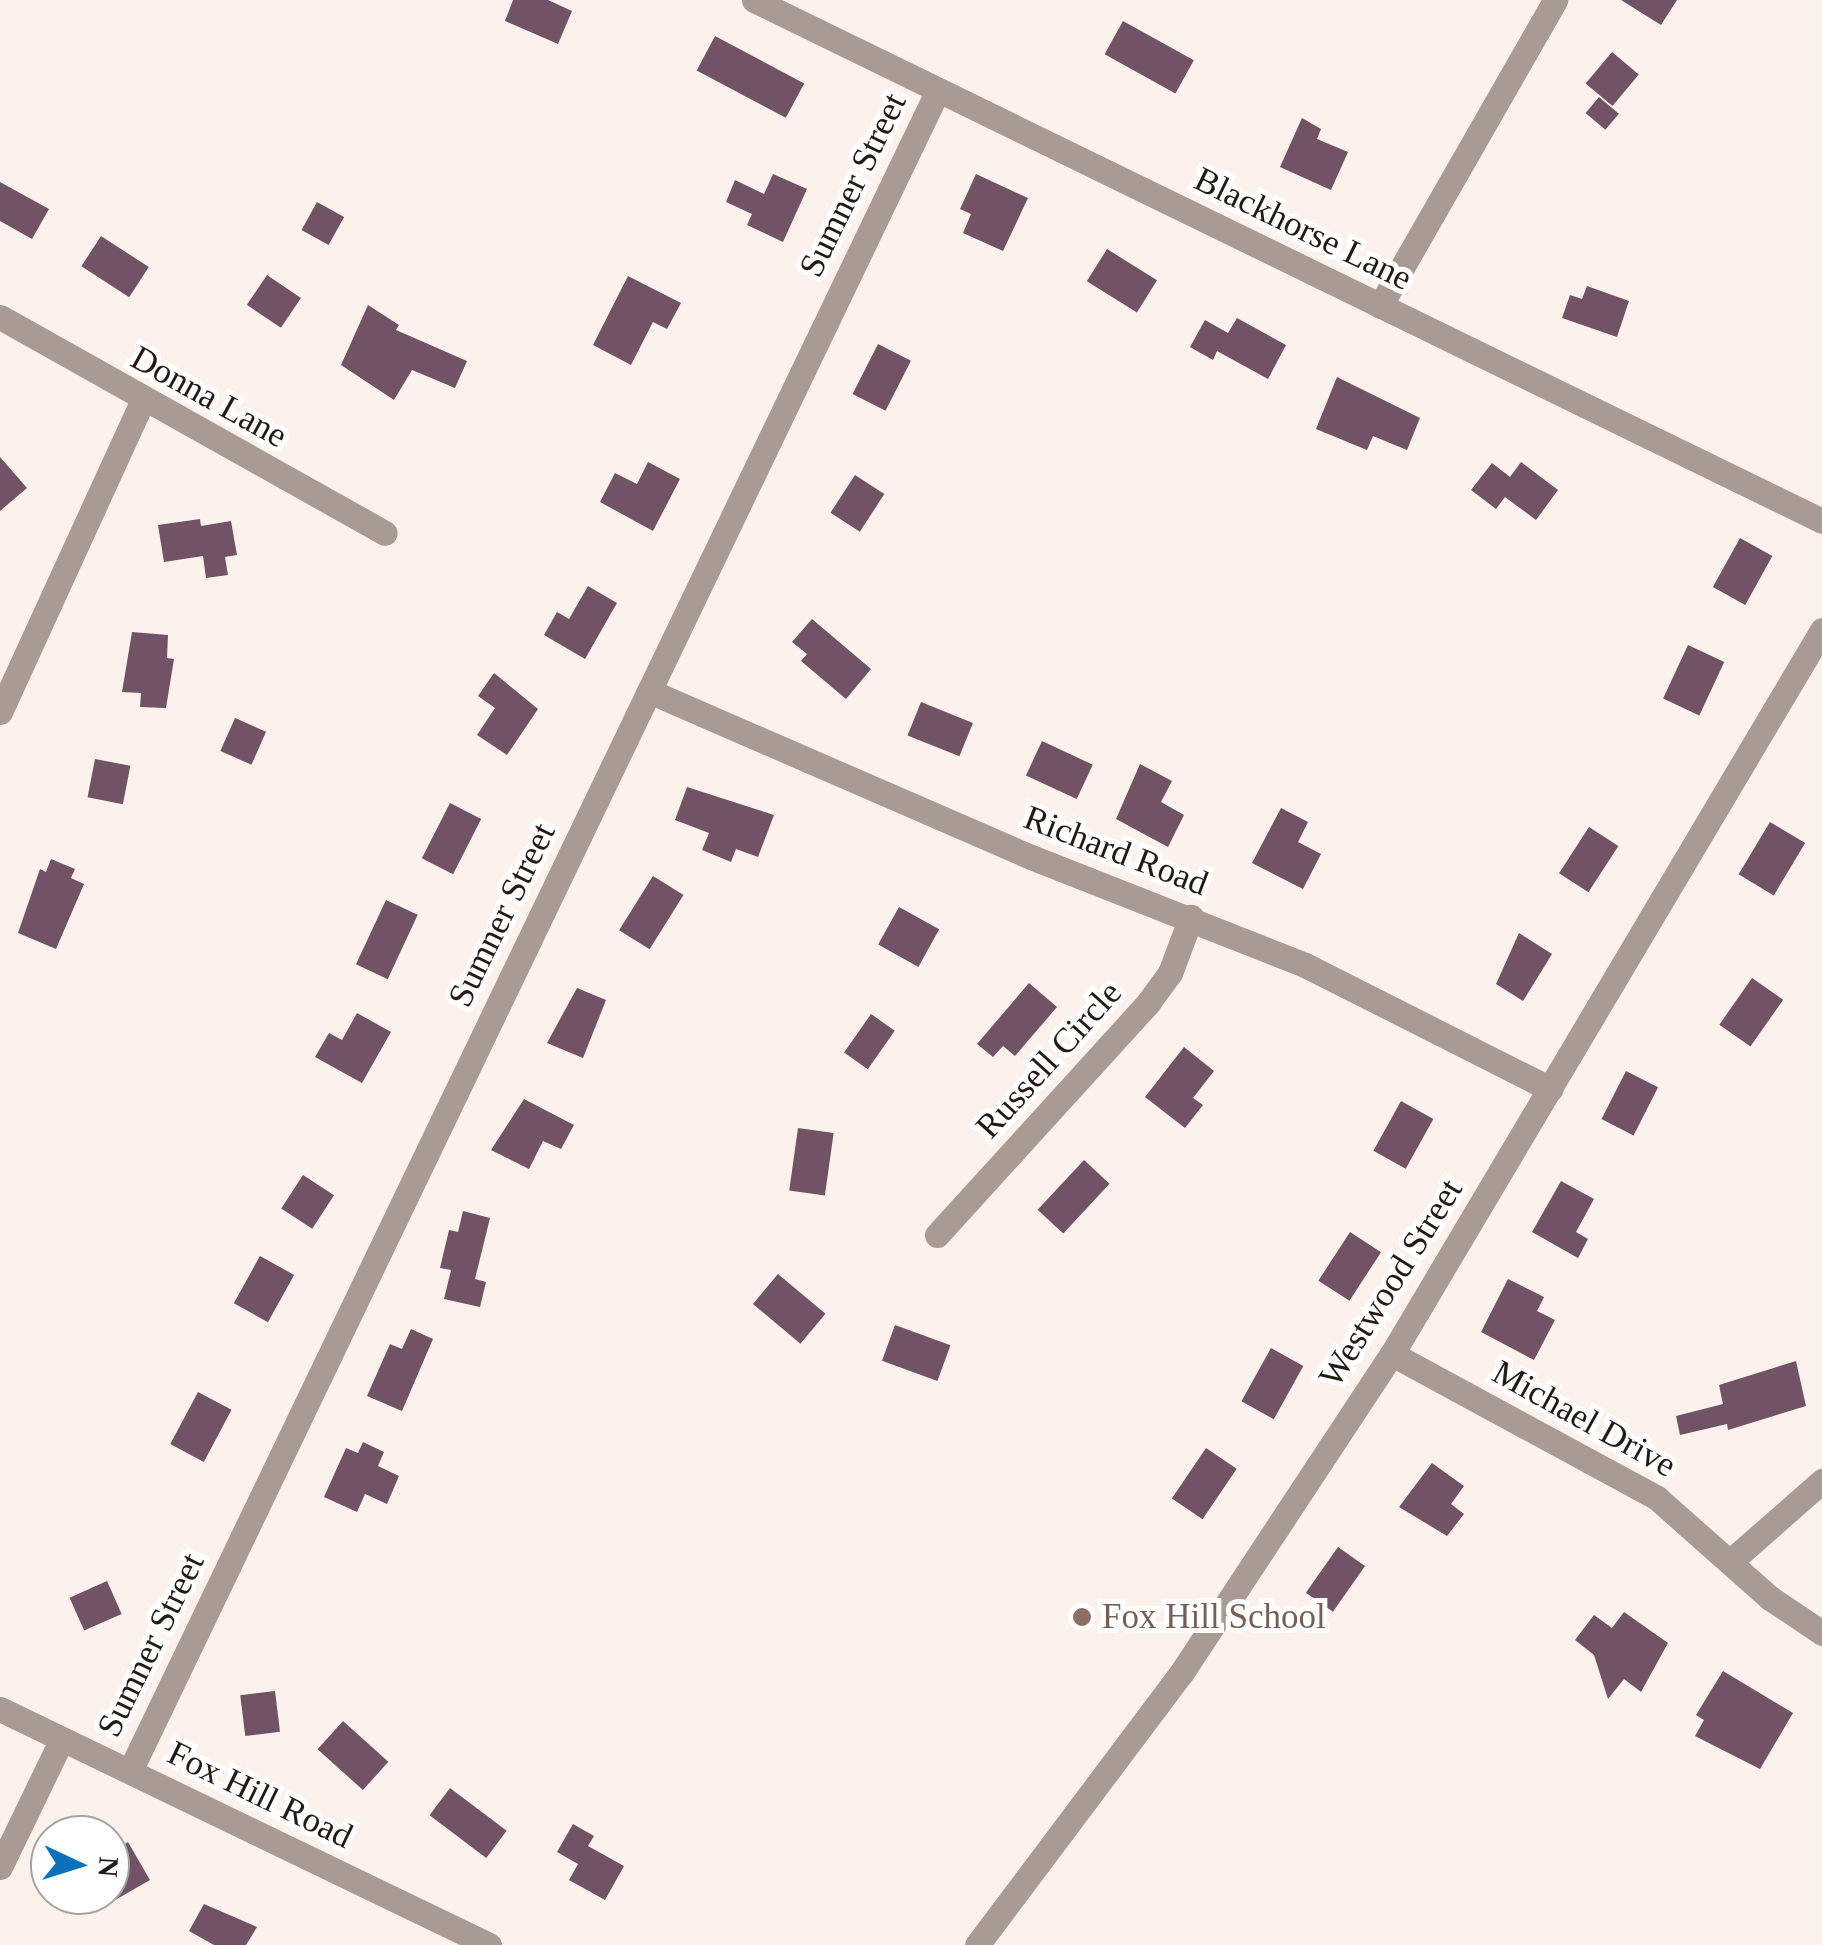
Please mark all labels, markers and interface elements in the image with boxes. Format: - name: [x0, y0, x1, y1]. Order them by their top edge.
- street label: Sumner Street: [790, 86, 916, 284]
- street label: Blackhorse Lane: [1188, 158, 1418, 300]
- street label: Donna Lane: [124, 337, 294, 457]
- street label: Richard Road: [1018, 797, 1214, 905]
- street label: Sumner Street: [439, 816, 565, 1014]
- street label: Russell Circle: [967, 973, 1131, 1147]
- street label: Westwood Street: [1310, 1171, 1472, 1395]
- street label: Michael Drive: [1485, 1351, 1683, 1487]
- street label: Sumner Street: [88, 1546, 214, 1744]
- place label: Fox Hill School: [1102, 1596, 1326, 1638]
- marker: Fox Hill School: [1071, 1606, 1093, 1628]
- street label: Fox Hill Road: [161, 1732, 359, 1858]
- north arrow: [30, 1815, 130, 1915]
- text: N: [92, 1856, 125, 1878]

